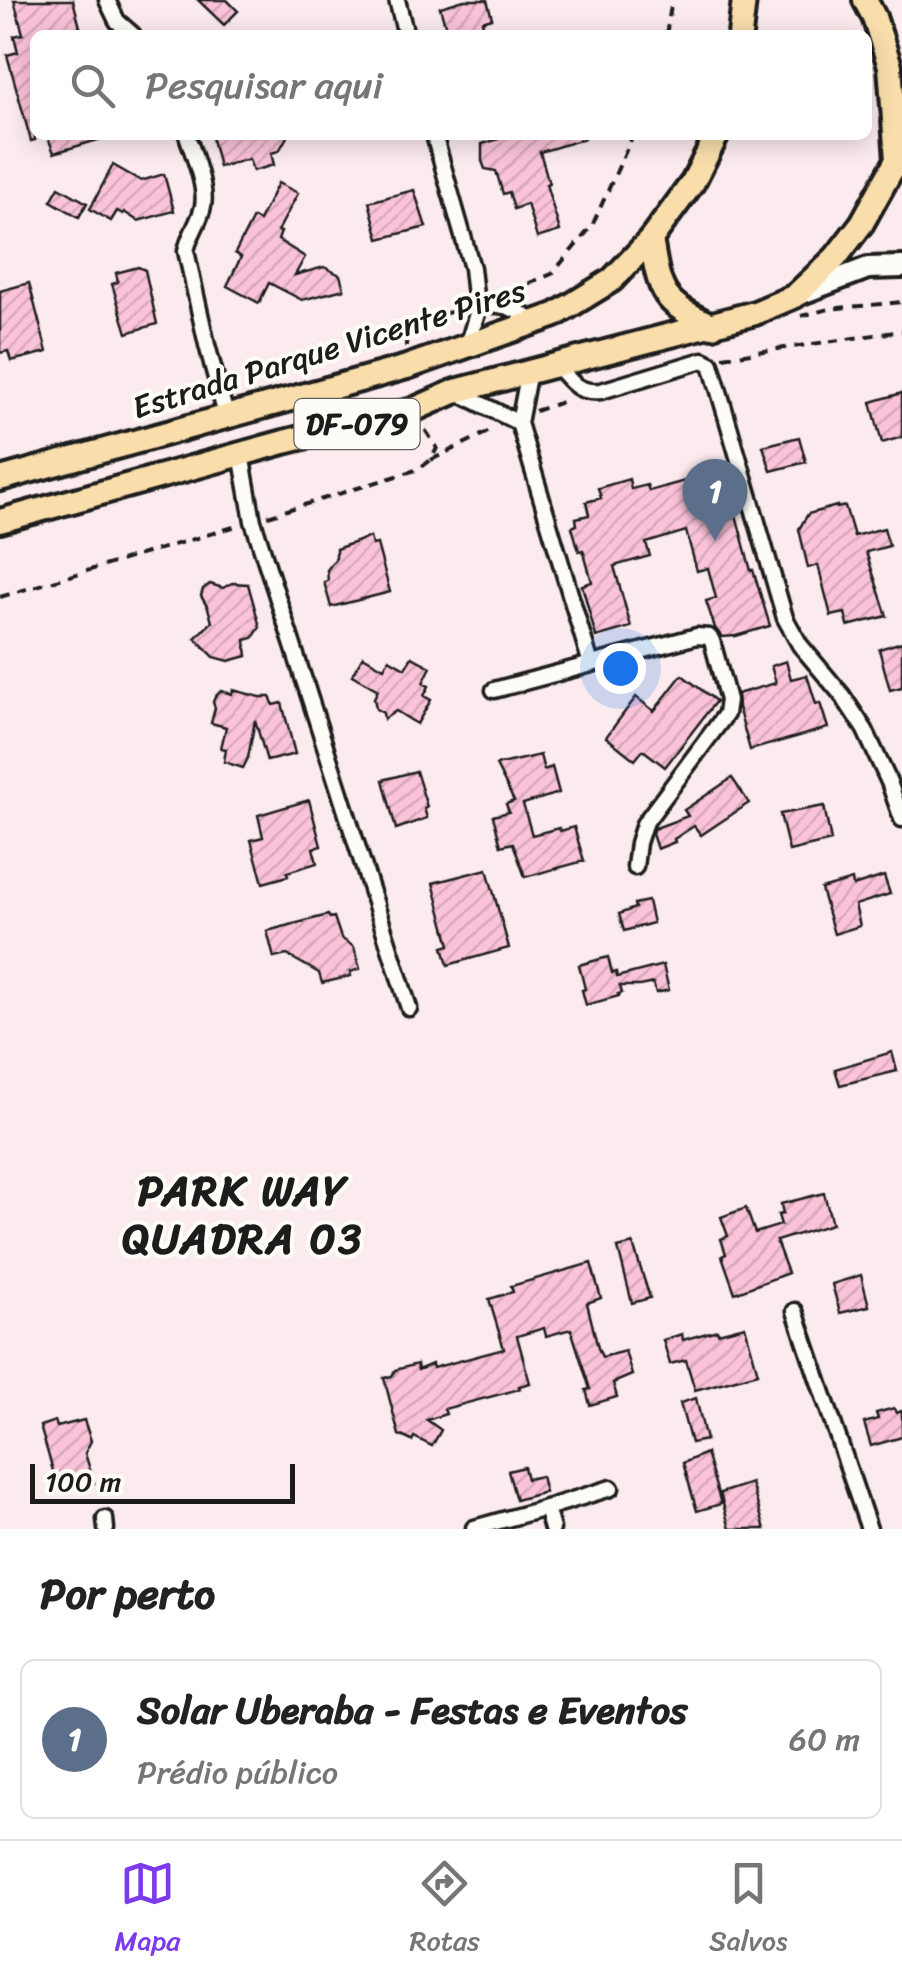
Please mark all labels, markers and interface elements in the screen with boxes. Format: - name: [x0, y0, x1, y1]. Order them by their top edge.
- search box: [30, 30, 872, 140]
- text: Pesquisar aqui: [145, 52, 383, 119]
- icon: search: [65, 58, 120, 113]
- street label: Estrada Parque Vicente Pires: [125, 262, 533, 436]
- road number: DF-079: [294, 399, 420, 449]
- pin: 1: [682, 458, 748, 541]
- your location: [595, 643, 646, 694]
- district label: PARK WAY QUADRA 03: [122, 1154, 364, 1276]
- text: 100 m: [45, 1457, 121, 1506]
- scale bar: [30, 1459, 295, 1504]
- text: Por perto: [40, 1557, 215, 1631]
- text: Solar Uberaba - Festas e Eventos: [137, 1677, 687, 1744]
- text: 1: [68, 1711, 81, 1768]
- text: 60 m: [789, 1711, 860, 1768]
- text: Prédio público: [137, 1744, 338, 1801]
- tab: Mapa: [115, 1856, 180, 1965]
- tab: Rotas: [409, 1856, 480, 1965]
- tab: Salvos: [709, 1856, 787, 1965]

